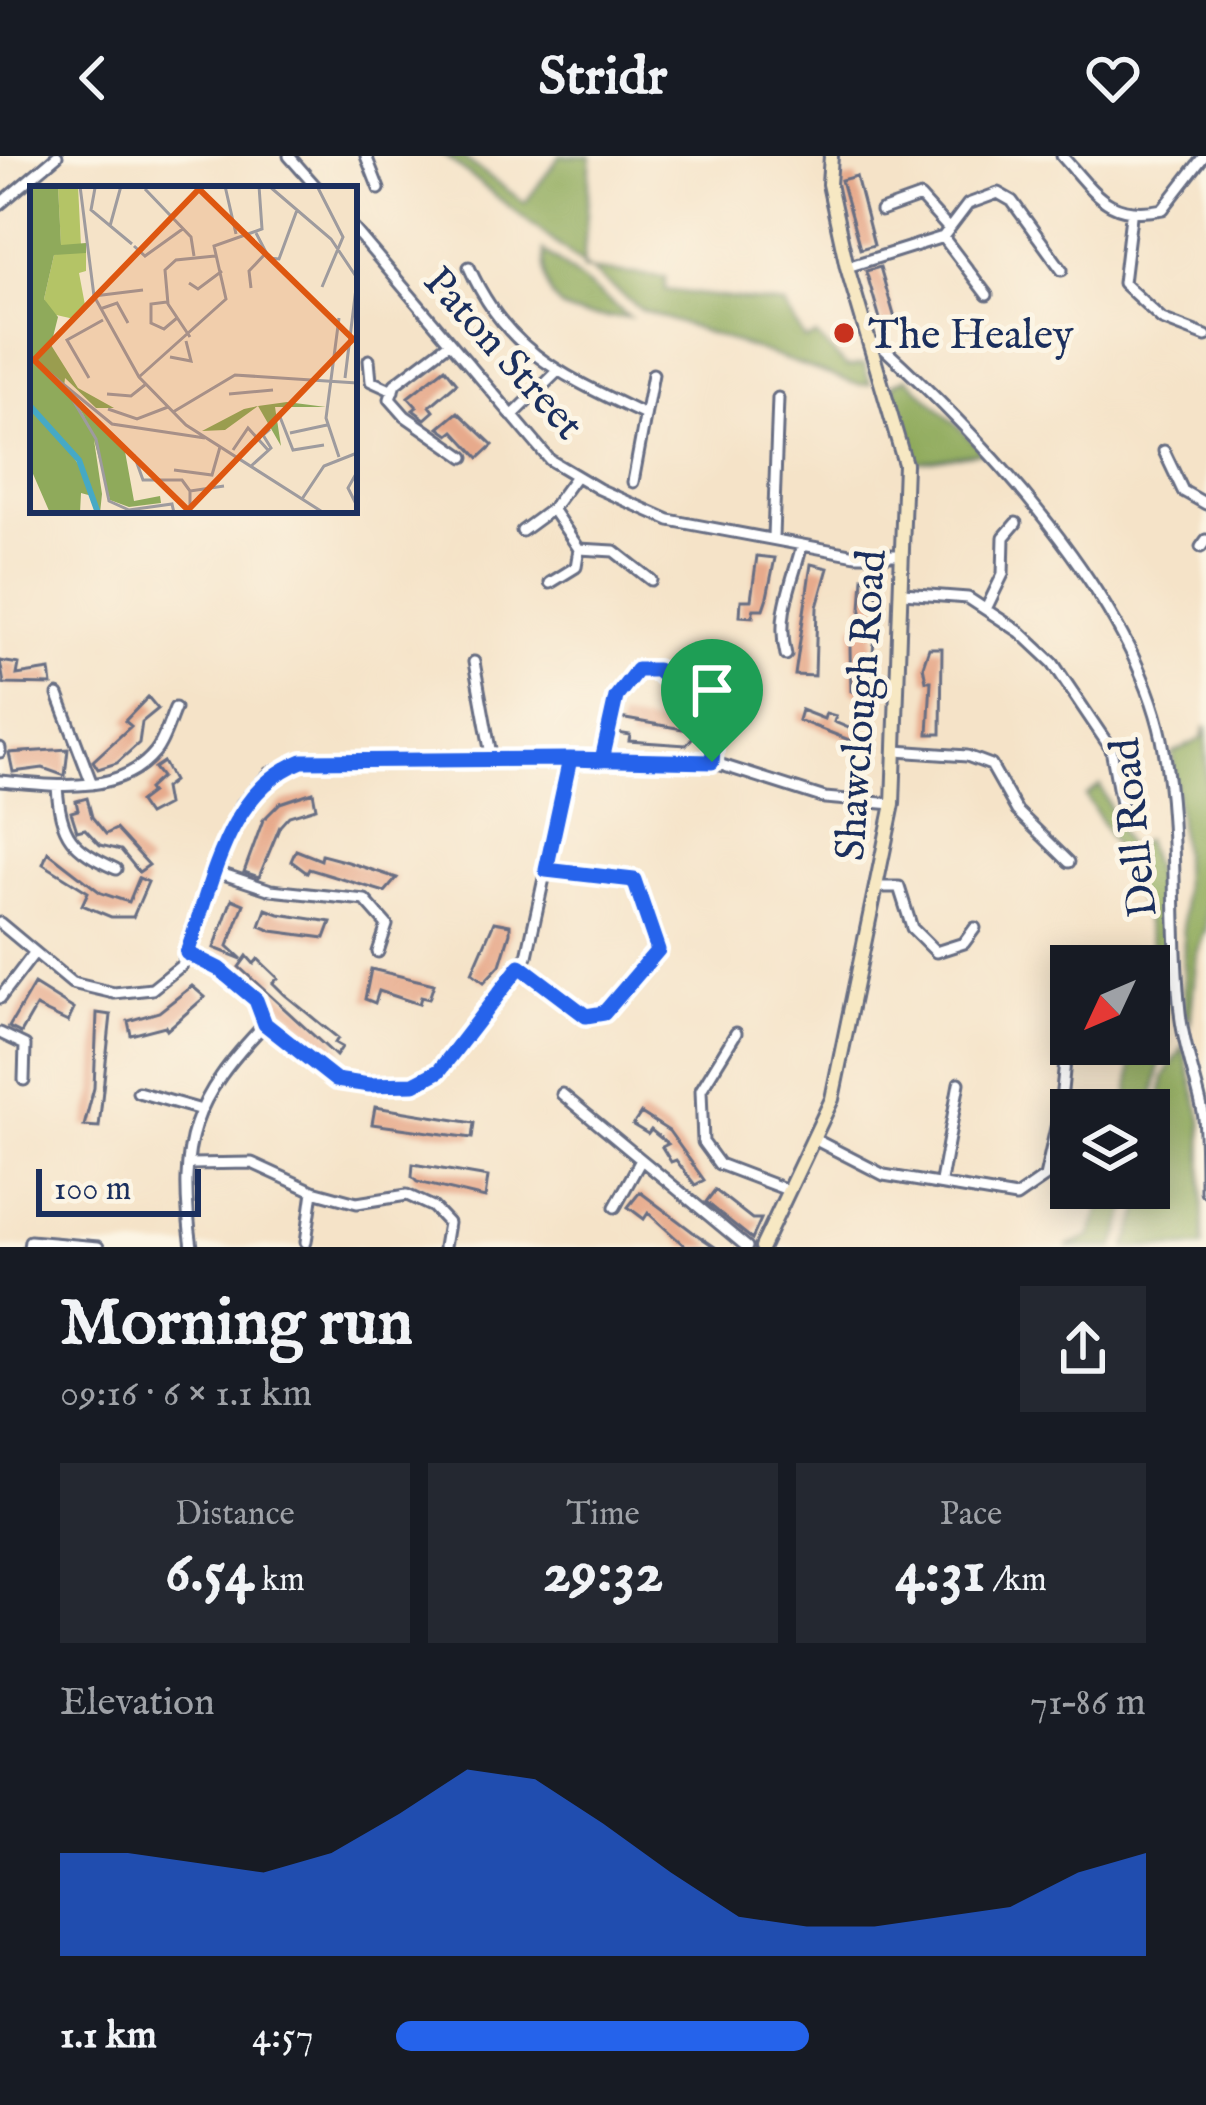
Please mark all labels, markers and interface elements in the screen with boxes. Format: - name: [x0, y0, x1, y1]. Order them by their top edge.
- text: Stridr: [539, 44, 667, 113]
- icon: back: [60, 45, 126, 111]
- icon: heart: [1080, 45, 1146, 111]
- inset map: [30, 186, 357, 513]
- street label: Paton Street: [411, 257, 594, 452]
- place label: The Healey: [868, 310, 1074, 363]
- marker: The Healey: [831, 320, 857, 346]
- street label: Shawclough Road: [825, 547, 900, 863]
- pin: [661, 639, 763, 762]
- icon: arrive: [679, 657, 745, 723]
- street label: Dell Road: [1100, 735, 1171, 920]
- north arrow: [1050, 945, 1170, 1065]
- map controls: [1050, 945, 1170, 1209]
- button: layers: [1050, 1089, 1170, 1209]
- scale bar: [36, 1163, 201, 1216]
- text: 100 m: [54, 1169, 131, 1211]
- text: Morning run: [60, 1283, 413, 1367]
- button: share: [1020, 1286, 1146, 1412]
- text: 09:16 · 6 × 1.1 km: [60, 1370, 312, 1419]
- text: Distance: [175, 1494, 295, 1536]
- text: Time: [566, 1494, 640, 1536]
- text: Pace: [940, 1494, 1002, 1536]
- text: 6.54: [165, 1536, 254, 1612]
- text: 29:32: [543, 1536, 663, 1612]
- text: 4:31: [895, 1536, 985, 1612]
- text: km: [254, 1560, 305, 1602]
- text: /km: [985, 1560, 1047, 1602]
- text: Elevation: [60, 1679, 215, 1728]
- text: 71–86 m: [1030, 1679, 1146, 1728]
- text: 1.1 km: [60, 2012, 157, 2061]
- text: 4:57: [252, 2012, 314, 2061]

